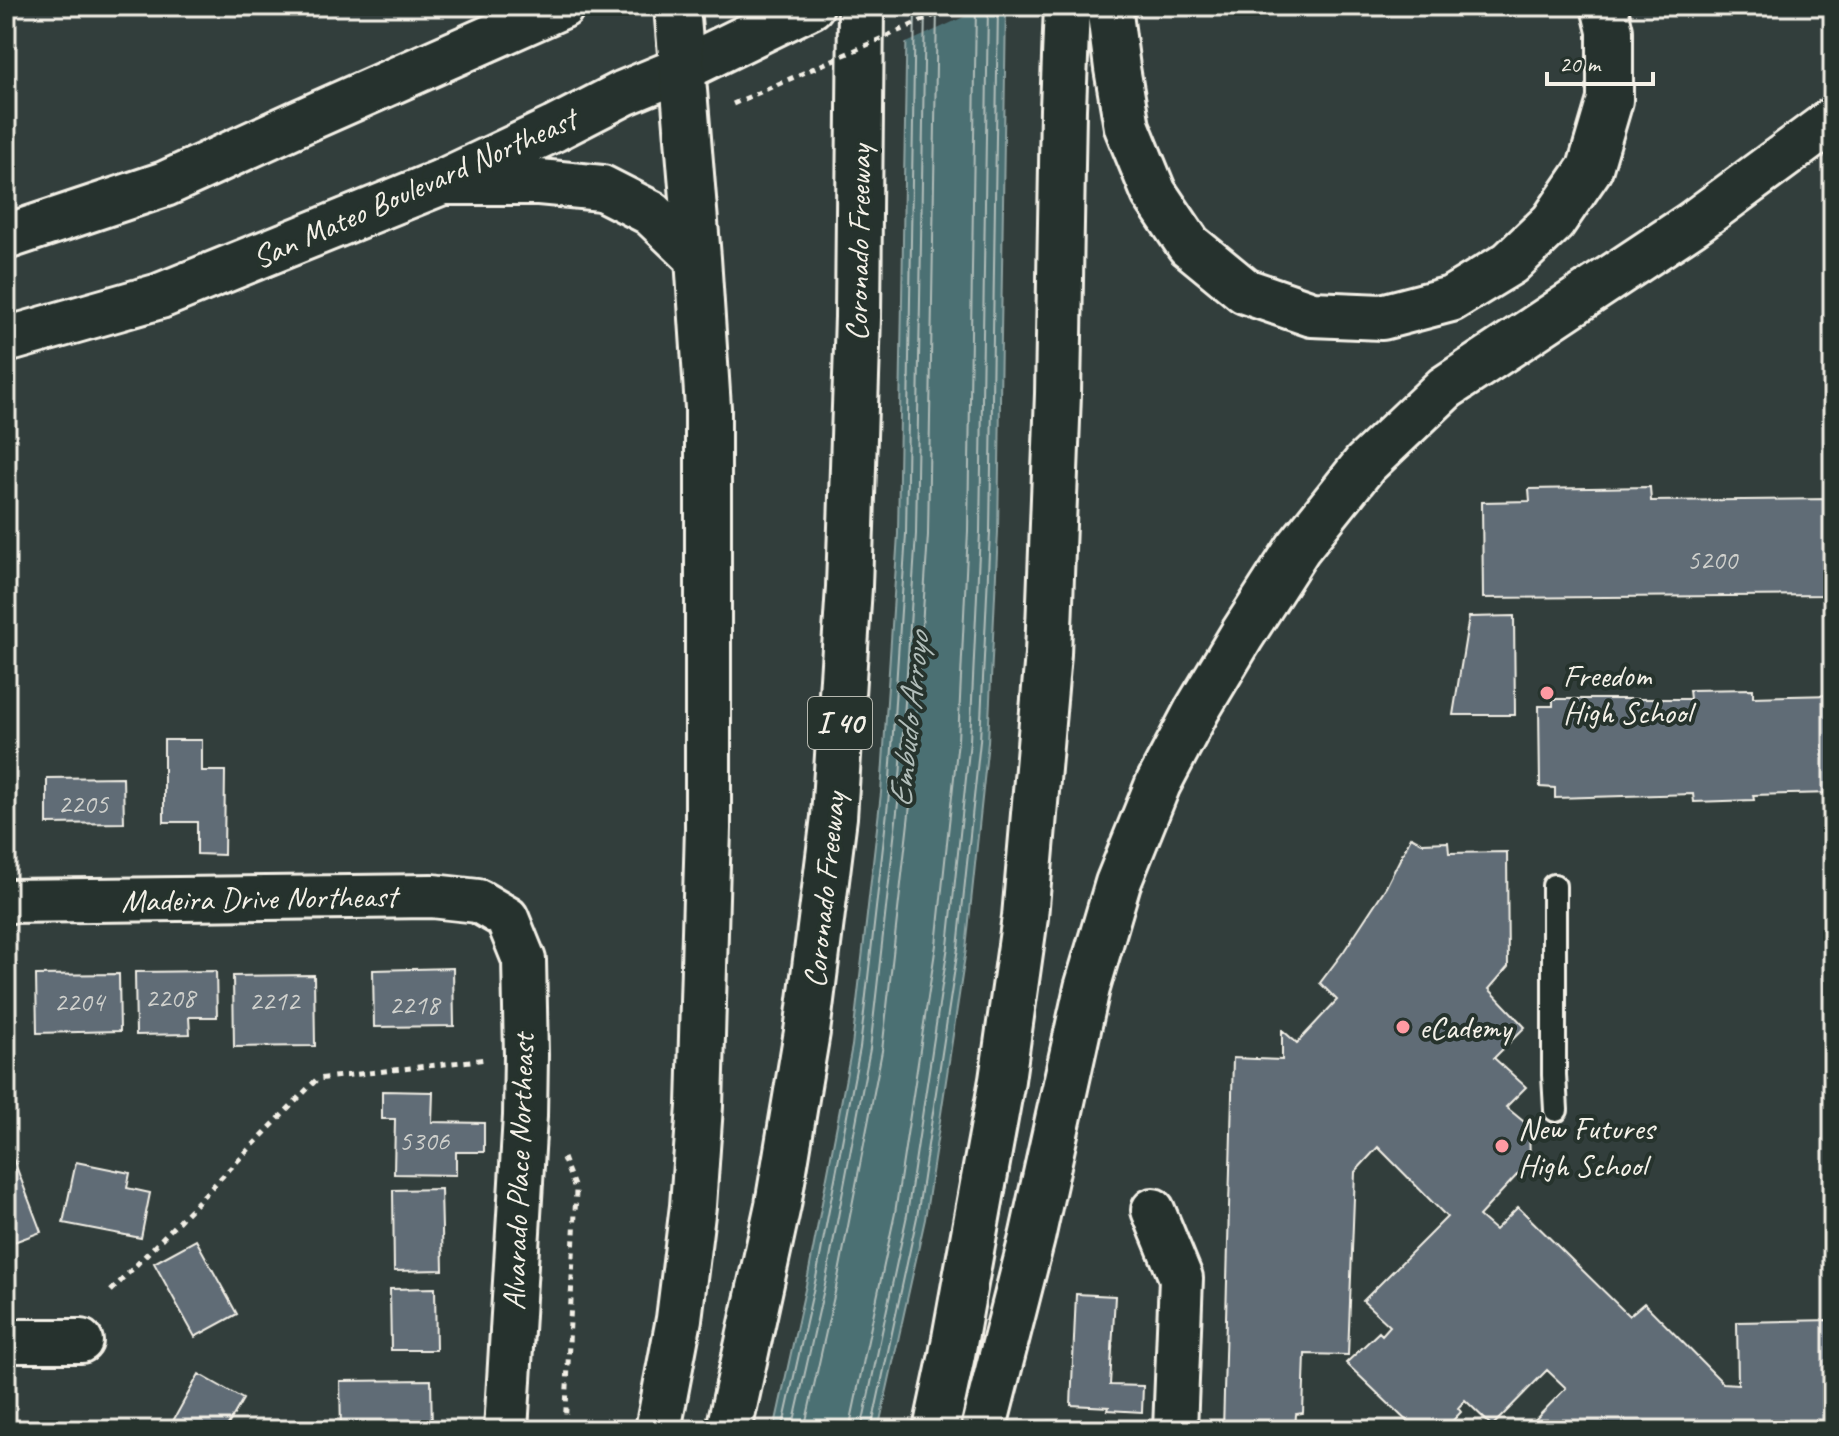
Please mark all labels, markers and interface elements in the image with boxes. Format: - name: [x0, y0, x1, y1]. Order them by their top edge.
- scale bar: [1547, 36, 1653, 86]
- text: 20 m: [1559, 49, 1602, 79]
- street label: San Mateo Boulevard Northeast: [246, 97, 586, 278]
- street label: Coronado Freeway: [836, 141, 881, 342]
- house number: 5200: [1687, 542, 1740, 577]
- water label: Embudo Arroyo: [878, 626, 940, 809]
- place label: Freedom High School: [1563, 655, 1697, 733]
- marker: Freedom High School: [1538, 684, 1556, 702]
- road number: I 40: [808, 697, 872, 749]
- house number: 2205: [58, 786, 110, 821]
- street label: Coronado Freeway: [794, 787, 855, 990]
- street label: Madeira Drive Northeast: [121, 876, 401, 921]
- house number: 2208: [145, 980, 198, 1015]
- house number: 2212: [249, 983, 302, 1018]
- house number: 2204: [54, 984, 107, 1019]
- house number: 2218: [389, 987, 442, 1022]
- place label: eCademy: [1419, 1007, 1514, 1048]
- marker: eCademy: [1394, 1018, 1412, 1036]
- street label: Alvarado Place Northeast: [493, 1029, 544, 1311]
- place label: New Futures High School: [1518, 1108, 1657, 1186]
- house number: 5306: [399, 1123, 451, 1158]
- marker: New Futures High School: [1493, 1137, 1511, 1155]

